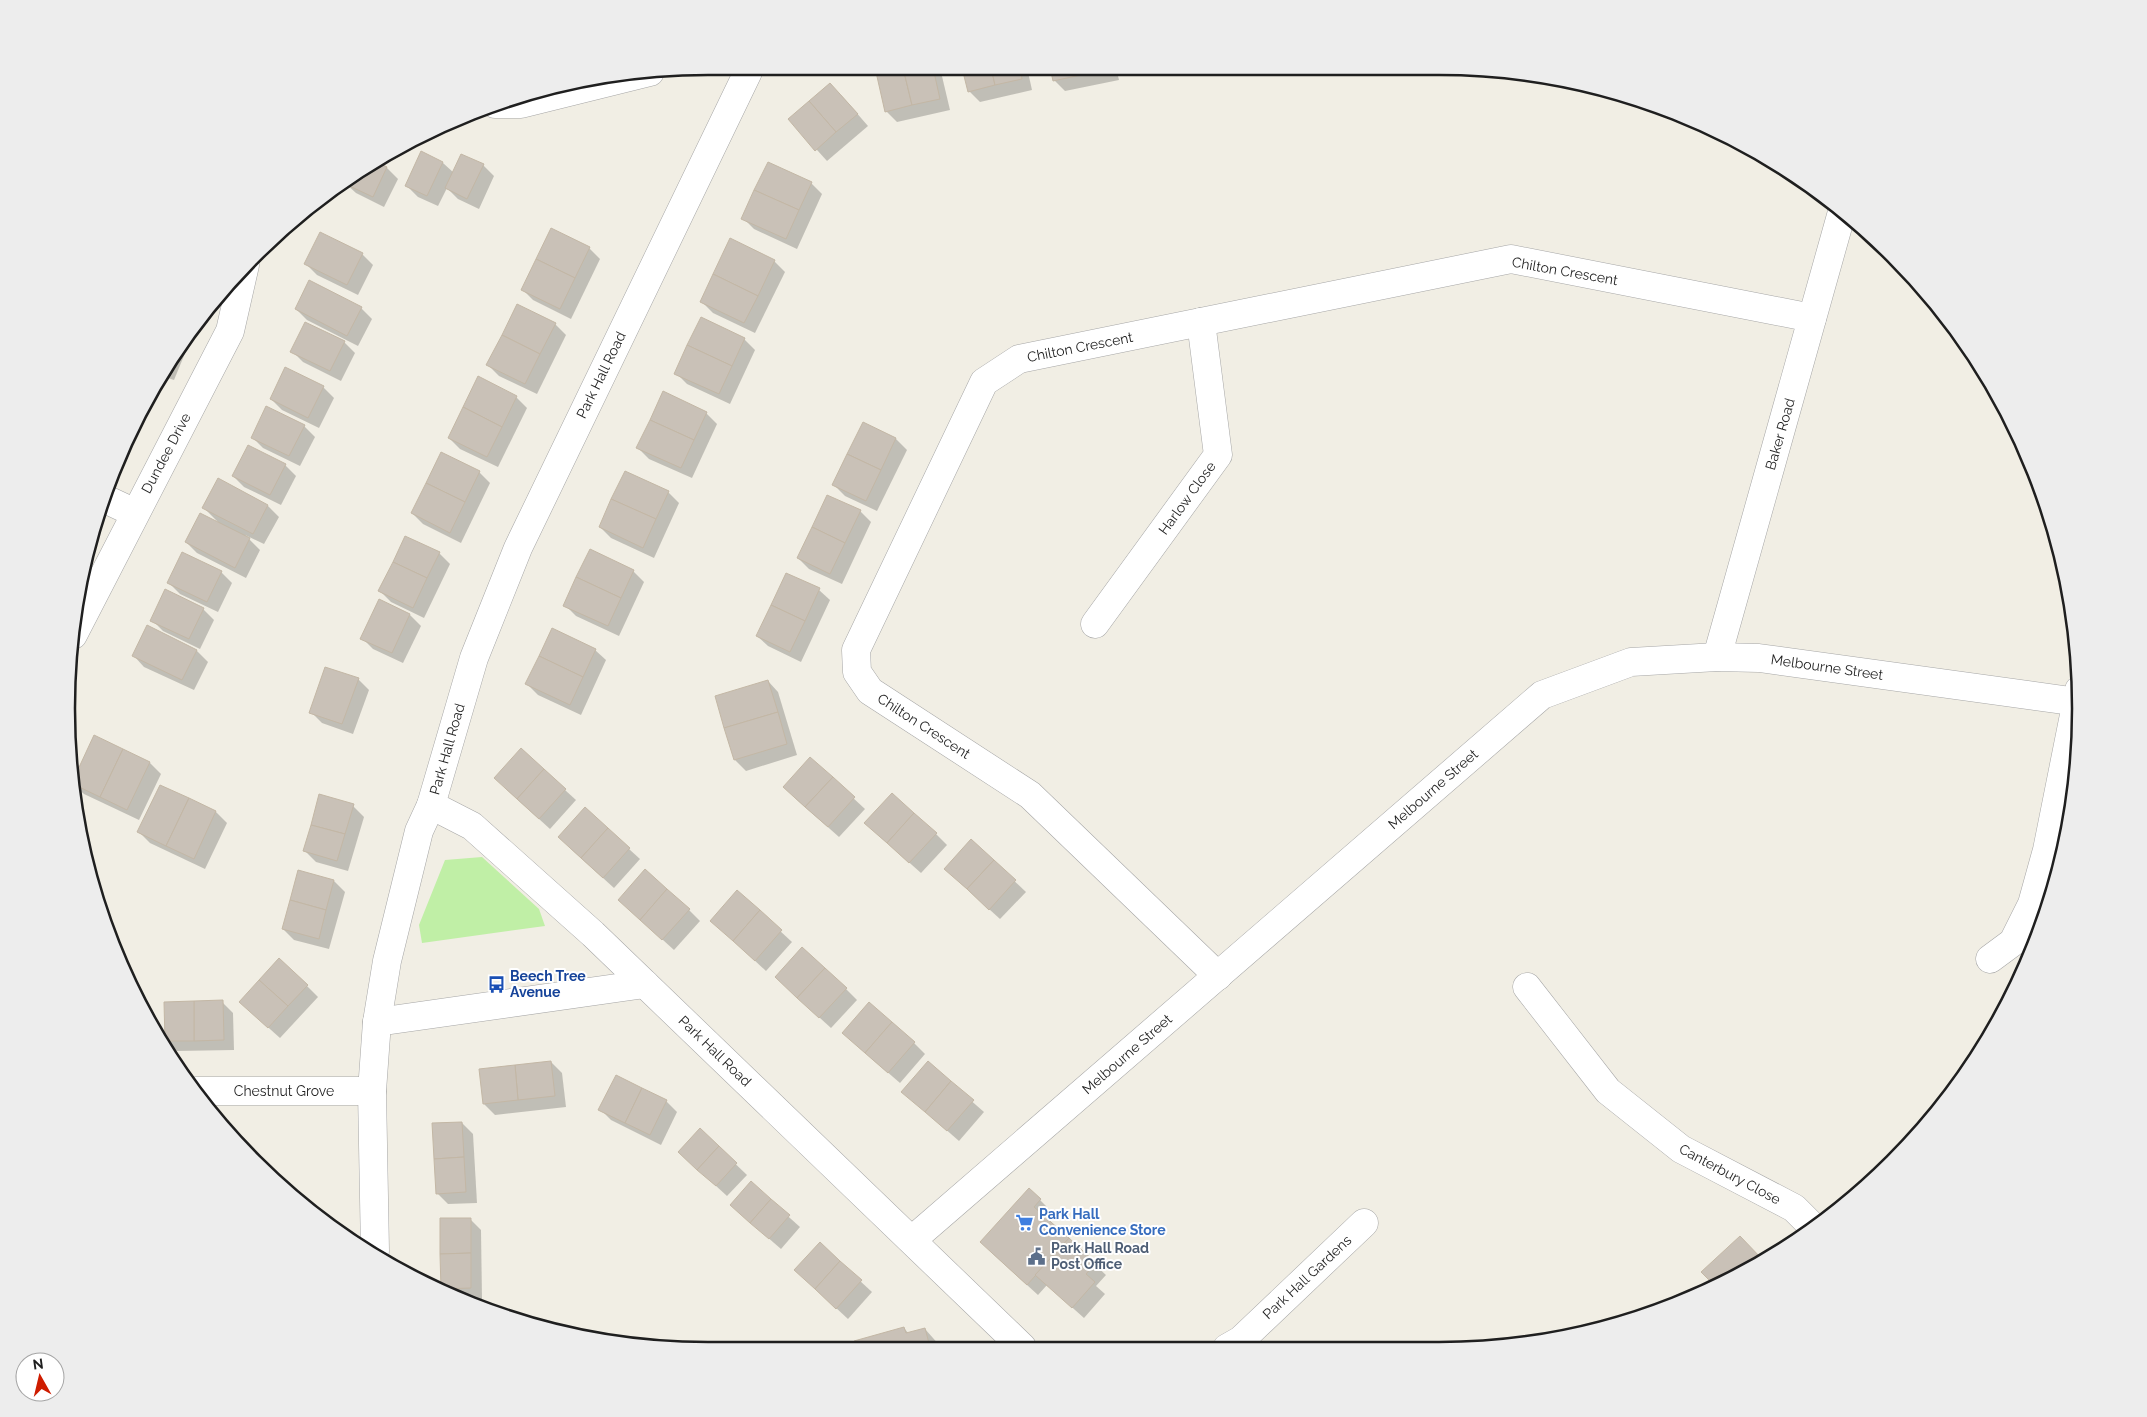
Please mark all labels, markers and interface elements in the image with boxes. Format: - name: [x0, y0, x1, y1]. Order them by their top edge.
- street label: Chilton Crescent: [1511, 254, 1619, 288]
- street label: Park Hall Road: [573, 329, 629, 421]
- street label: Chilton Crescent: [1026, 329, 1134, 365]
- street label: Baker Road: [1762, 396, 1798, 472]
- street label: Dundee Drive: [138, 410, 194, 496]
- street label: Harlow Close: [1155, 459, 1219, 537]
- street label: Melbourne Street: [1770, 651, 1884, 683]
- street label: Chilton Crescent: [875, 690, 974, 762]
- street label: Park Hall Road: [426, 701, 468, 797]
- street label: Melbourne Street: [1385, 746, 1481, 832]
- place label: Beech Tree Avenue: [510, 968, 586, 1000]
- bus stop icon: Beech Tree Avenue: [486, 974, 506, 994]
- street label: Melbourne Street: [1079, 1011, 1175, 1097]
- street label: Park Hall Road: [675, 1012, 755, 1090]
- street label: Chestnut Grove: [234, 1083, 334, 1099]
- street label: Canterbury Close: [1677, 1141, 1783, 1207]
- place label: Park Hall Convenience Store: [1039, 1206, 1166, 1238]
- supermarket icon: Park Hall Convenience Store: [1015, 1212, 1035, 1232]
- street label: Park Hall Gardens: [1259, 1232, 1355, 1322]
- place label: Park Hall Road Post Office: [1051, 1240, 1149, 1272]
- public building icon: Park Hall Road Post Office: [1027, 1246, 1047, 1266]
- north arrow: [15, 1352, 65, 1402]
- text: N: [32, 1355, 45, 1373]

